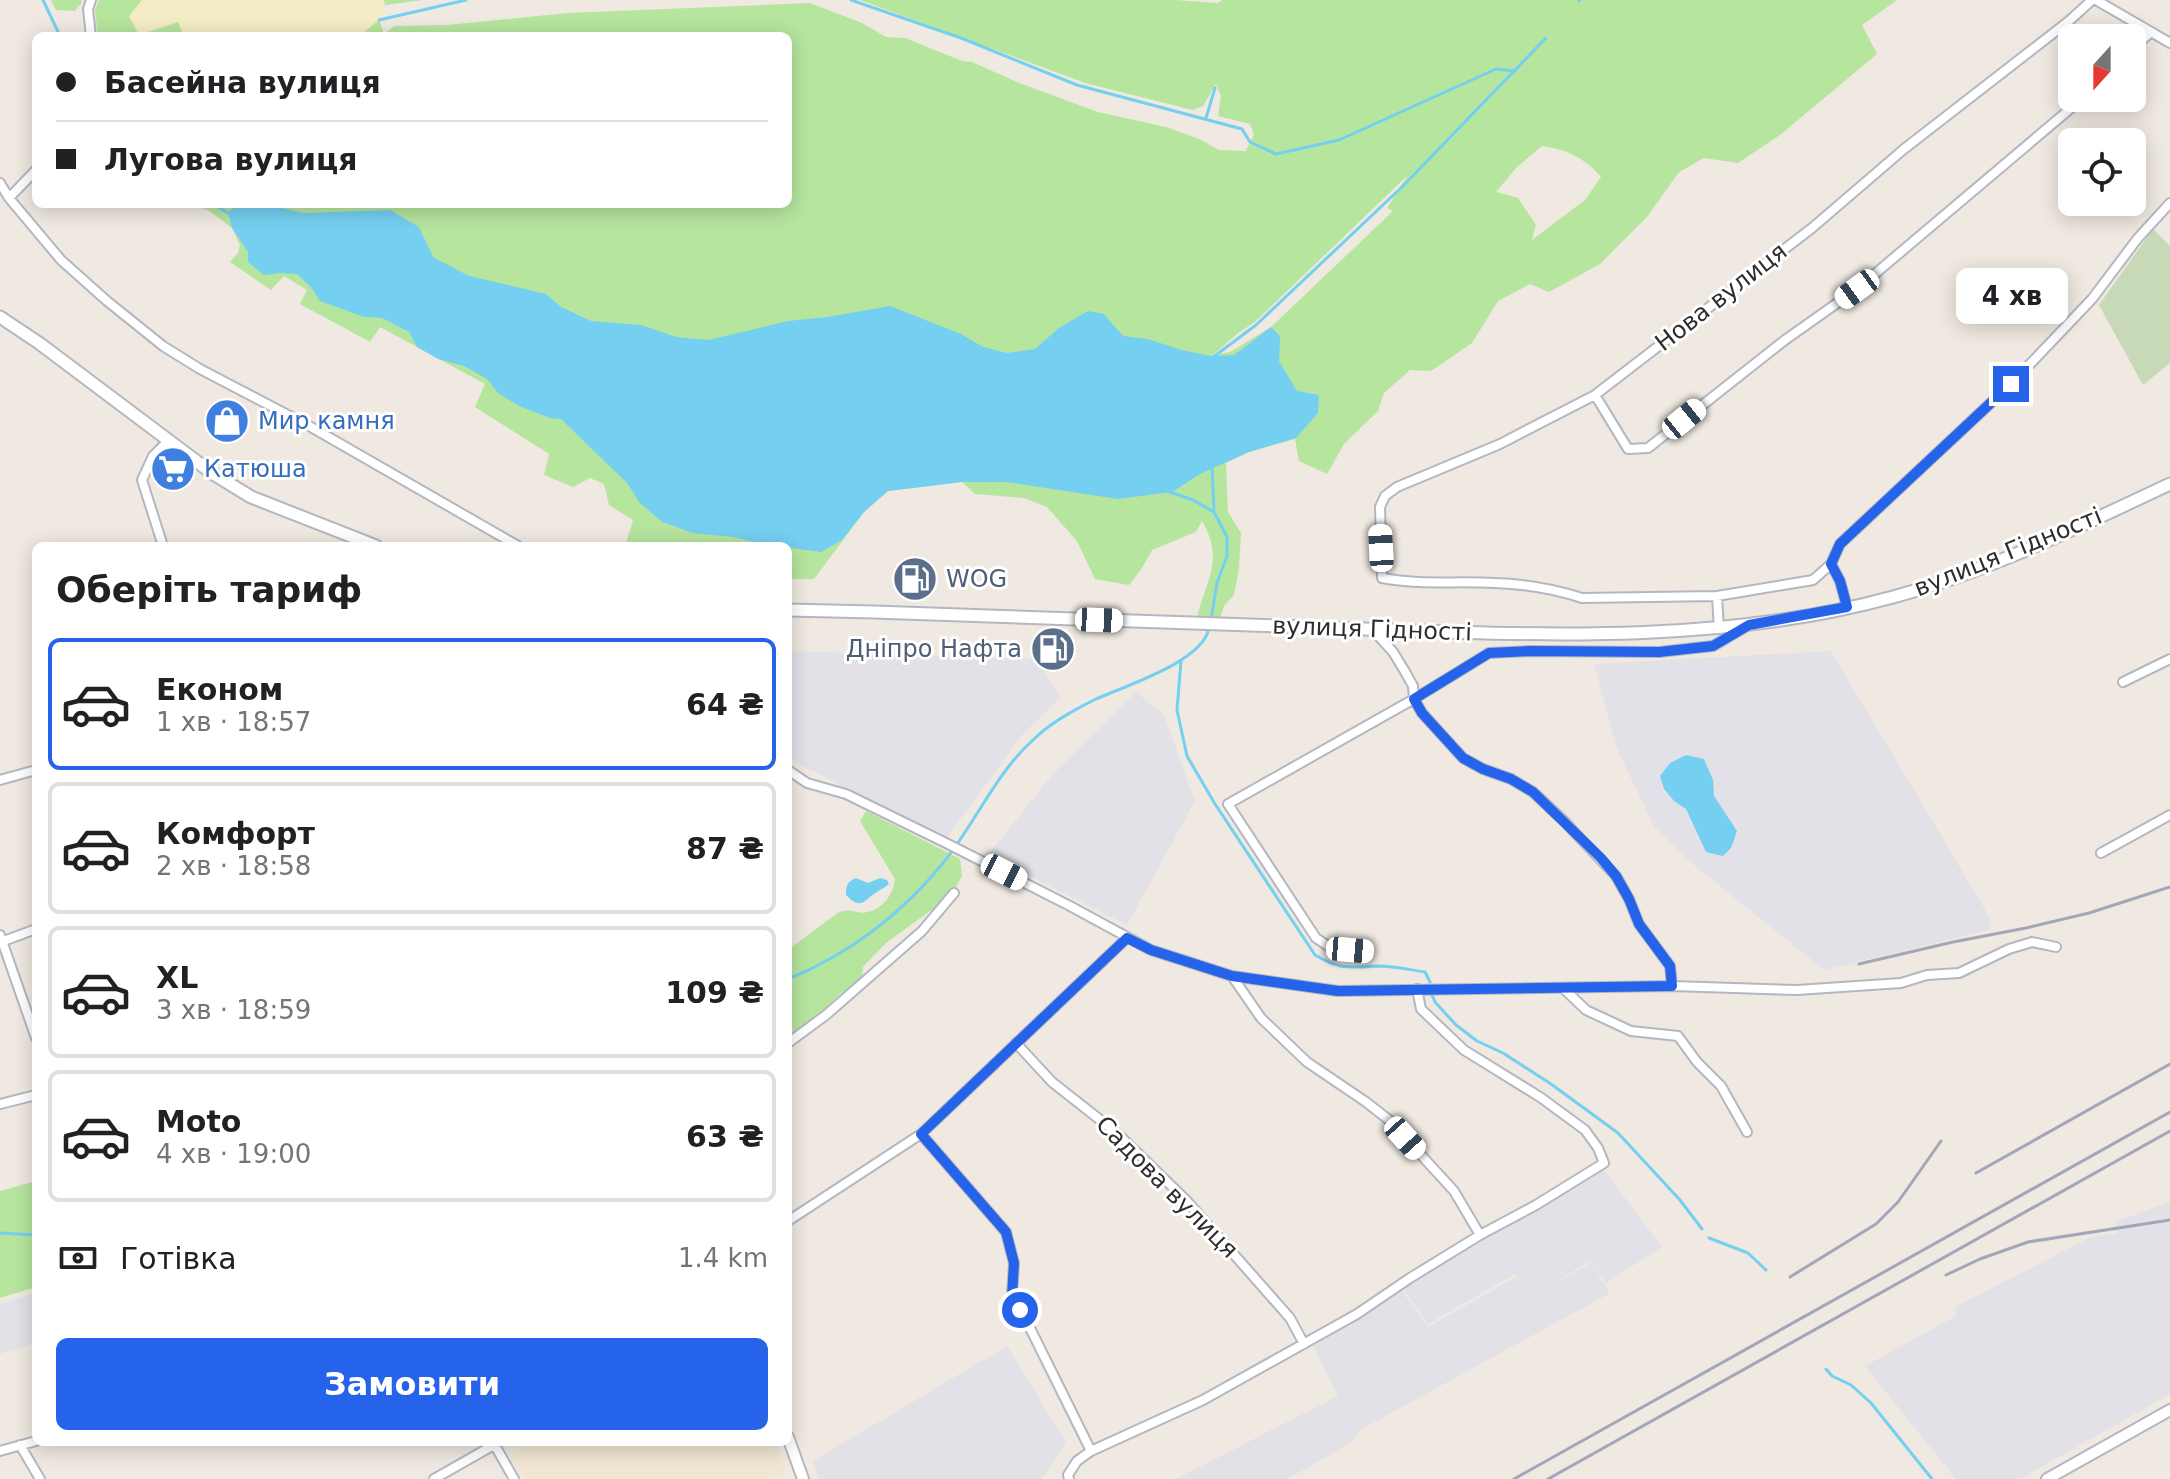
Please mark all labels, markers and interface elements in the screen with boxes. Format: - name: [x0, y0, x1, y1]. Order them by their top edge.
- north arrow: [2058, 24, 2146, 112]
- map controls: [2058, 24, 2146, 216]
- text: Басейна вулиця: [104, 65, 381, 100]
- button: locate: [2058, 128, 2146, 216]
- text: Лугова вулиця: [104, 142, 357, 177]
- street label: Нова вулиця: [1650, 237, 1792, 357]
- car: [1831, 265, 1883, 313]
- callout: 4 хв: [1955, 268, 2067, 324]
- text: 4 хв: [1982, 281, 2042, 311]
- route end: [1993, 366, 2029, 402]
- car: [1658, 395, 1710, 443]
- shop icon: Мир камня: [203, 397, 251, 445]
- place label: Мир камня: [258, 407, 395, 435]
- supermarket icon: Катюша: [149, 445, 197, 493]
- place label: Катюша: [204, 455, 307, 483]
- street label: вулиця Гідності: [1910, 502, 2106, 602]
- car: [1368, 523, 1394, 573]
- fuel station icon: WOG: [891, 555, 939, 603]
- place label: WOG: [946, 565, 1007, 593]
- text: Оберіть тариф: [56, 569, 362, 610]
- car: [1075, 607, 1123, 633]
- street label: вулиця Гідності: [1272, 612, 1472, 646]
- fuel station icon: Дніпро Нафта: [1029, 625, 1077, 673]
- place label: Дніпро Нафта: [846, 635, 1022, 663]
- icon: car: [60, 668, 132, 740]
- text: Економ: [156, 672, 283, 707]
- text: 64 ₴: [686, 687, 764, 722]
- text: 1 хв · 18:57: [156, 707, 311, 737]
- icon: car: [60, 812, 132, 884]
- text: Комфорт: [156, 816, 315, 851]
- text: 87 ₴: [686, 831, 764, 866]
- car: [977, 850, 1031, 894]
- text: 2 хв · 18:58: [156, 851, 311, 881]
- car: [1325, 936, 1375, 964]
- icon: car: [60, 956, 132, 1028]
- text: XL: [156, 960, 198, 995]
- text: 109 ₴: [665, 975, 764, 1010]
- text: 3 хв · 18:59: [156, 995, 311, 1025]
- icon: car: [60, 1100, 132, 1172]
- text: Moto: [156, 1104, 241, 1139]
- street label: Садова вулиця: [1090, 1110, 1244, 1264]
- car: [1380, 1112, 1430, 1164]
- text: 63 ₴: [686, 1119, 764, 1154]
- text: 4 хв · 19:00: [156, 1139, 311, 1169]
- icon: cash: [56, 1236, 100, 1280]
- text: Готівка: [120, 1241, 237, 1276]
- text: 1.4 km: [678, 1243, 768, 1273]
- route start: [1002, 1292, 1038, 1328]
- button: Замовити: [56, 1338, 768, 1430]

